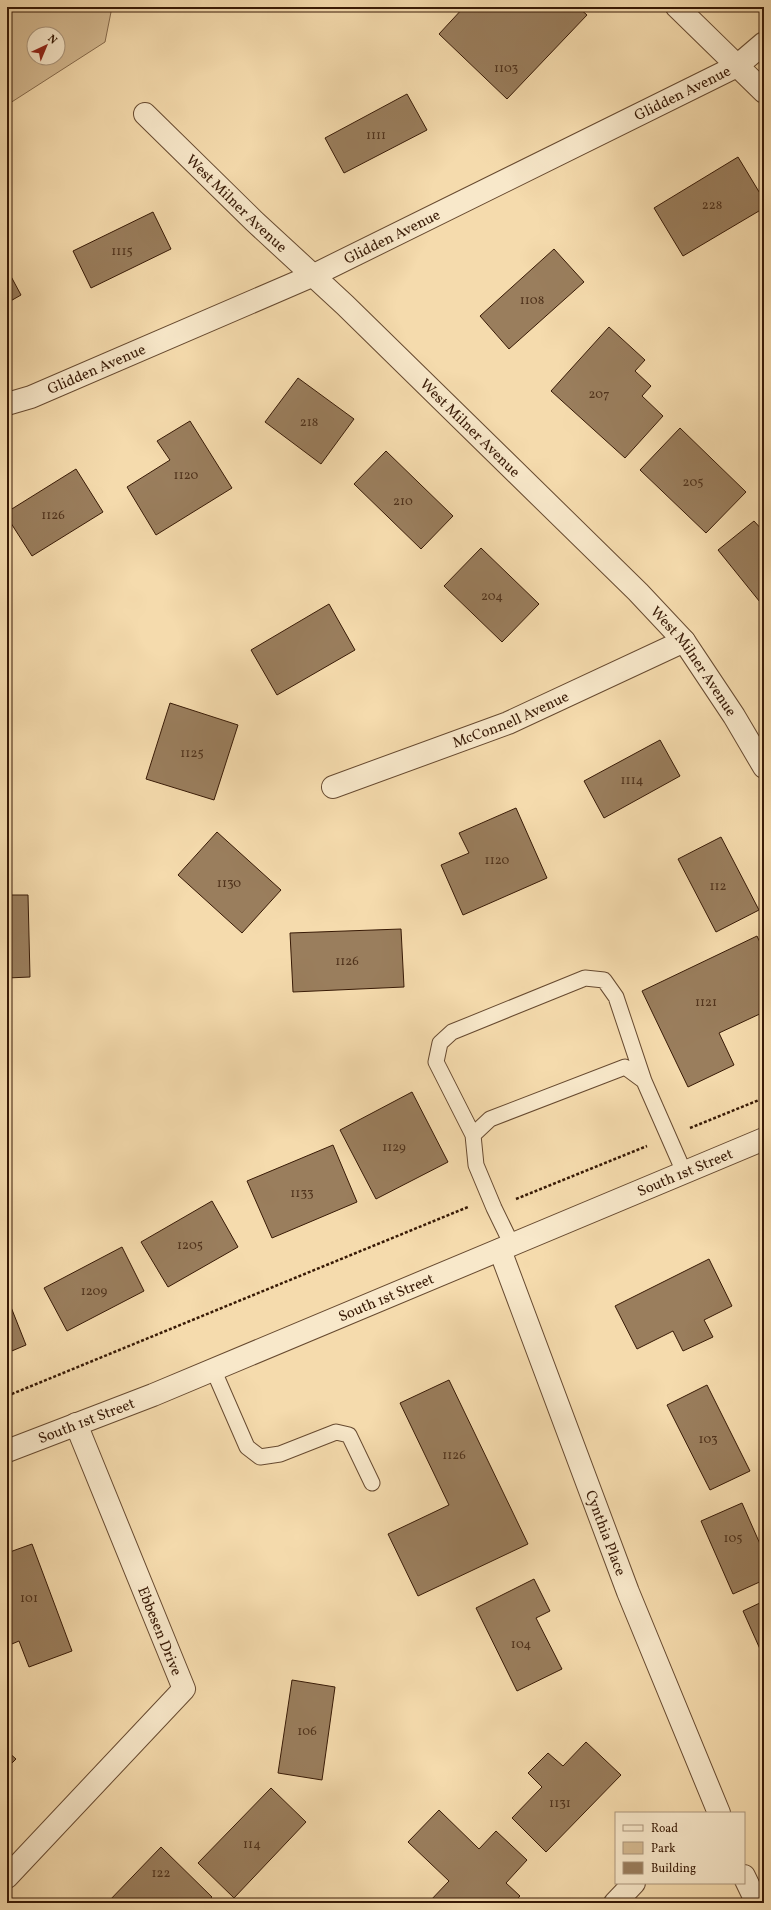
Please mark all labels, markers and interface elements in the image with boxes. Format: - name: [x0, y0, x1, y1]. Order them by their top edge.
- north arrow: [26, 26, 66, 66]
- text: N: [44, 32, 60, 48]
- house number: 1103: [494, 60, 518, 78]
- street label: Glidden Avenue: [631, 62, 735, 127]
- house number: 1111: [366, 127, 386, 145]
- street label: West Milner Avenue: [180, 151, 291, 258]
- house number: 228: [702, 197, 722, 215]
- street label: Glidden Avenue: [341, 205, 444, 271]
- house number: 1115: [111, 243, 133, 261]
- house number: 1108: [520, 292, 544, 310]
- street label: Glidden Avenue: [44, 340, 149, 401]
- street label: West Milner Avenue: [414, 375, 524, 483]
- house number: 207: [589, 386, 609, 404]
- house number: 218: [300, 414, 318, 432]
- house number: 1120: [174, 467, 199, 485]
- house number: 205: [683, 474, 703, 492]
- house number: 210: [393, 493, 413, 511]
- house number: 1126: [41, 507, 65, 525]
- house number: 204: [481, 588, 503, 606]
- street label: West Milner Avenue: [645, 602, 741, 721]
- street label: McConnell Avenue: [450, 687, 573, 754]
- house number: 1125: [180, 745, 204, 763]
- house number: 1114: [621, 772, 644, 790]
- house number: 1120: [485, 852, 510, 870]
- house number: 1130: [217, 875, 241, 893]
- house number: 112: [709, 878, 727, 896]
- house number: 1126: [335, 953, 359, 971]
- house number: 1121: [695, 994, 717, 1012]
- house number: 1129: [382, 1139, 406, 1157]
- street label: South 1st Street: [634, 1144, 736, 1203]
- house number: 1133: [290, 1185, 314, 1203]
- house number: 1205: [177, 1237, 203, 1255]
- street label: South 1st Street: [336, 1269, 438, 1328]
- house number: 1209: [81, 1283, 108, 1301]
- street label: South 1st Street: [36, 1394, 138, 1450]
- house number: 103: [698, 1431, 718, 1449]
- house number: 1126: [442, 1447, 466, 1465]
- street label: Cynthia Place: [579, 1488, 630, 1579]
- house number: 105: [724, 1530, 742, 1548]
- street label: Ebbesen Drive: [131, 1584, 186, 1679]
- house number: 101: [20, 1590, 38, 1608]
- house number: 104: [511, 1636, 531, 1654]
- house number: 106: [297, 1723, 317, 1741]
- house number: 1131: [549, 1795, 571, 1813]
- legend: [615, 1812, 745, 1884]
- text: Road: [651, 1821, 678, 1837]
- house number: 114: [243, 1836, 261, 1854]
- text: Park: [651, 1841, 676, 1857]
- text: Building: [651, 1861, 696, 1877]
- house number: 122: [151, 1865, 171, 1883]

